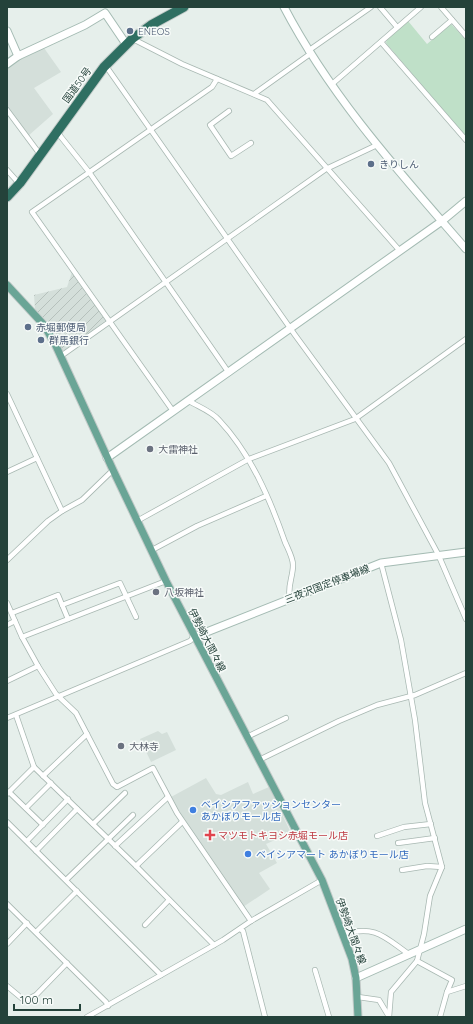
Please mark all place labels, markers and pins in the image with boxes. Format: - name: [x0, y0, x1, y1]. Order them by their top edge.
- place label: ENEOS: [138, 25, 170, 38]
- marker: ENEOS: [125, 26, 135, 36]
- place label: きりしん: [379, 158, 419, 171]
- marker: きりしん: [366, 159, 376, 169]
- place label: 赤堀郵便局: [36, 321, 86, 334]
- marker: 赤堀郵便局: [23, 322, 33, 332]
- place label: 群馬銀行: [49, 334, 89, 347]
- marker: 群馬銀行: [36, 335, 46, 345]
- place label: 大雷神社: [158, 443, 198, 456]
- marker: 大雷神社: [145, 444, 155, 454]
- place label: 八坂神社: [164, 586, 204, 599]
- marker: 八坂神社: [151, 587, 161, 597]
- place label: 大林寺: [129, 740, 159, 753]
- marker: 大林寺: [116, 741, 126, 751]
- place label: ベイシアファッションセンター あかぼりモール店: [201, 798, 341, 823]
- marker: ベイシアファッションセンター あかぼりモール店: [188, 805, 198, 815]
- place label: マツモトキヨシ赤堀モール店: [218, 829, 348, 842]
- marker: マツモトキヨシ赤堀モール店: [205, 830, 215, 840]
- place label: ベイシアマート あかぼりモール店: [256, 848, 409, 861]
- marker: ベイシアマート あかぼりモール店: [243, 849, 253, 859]

